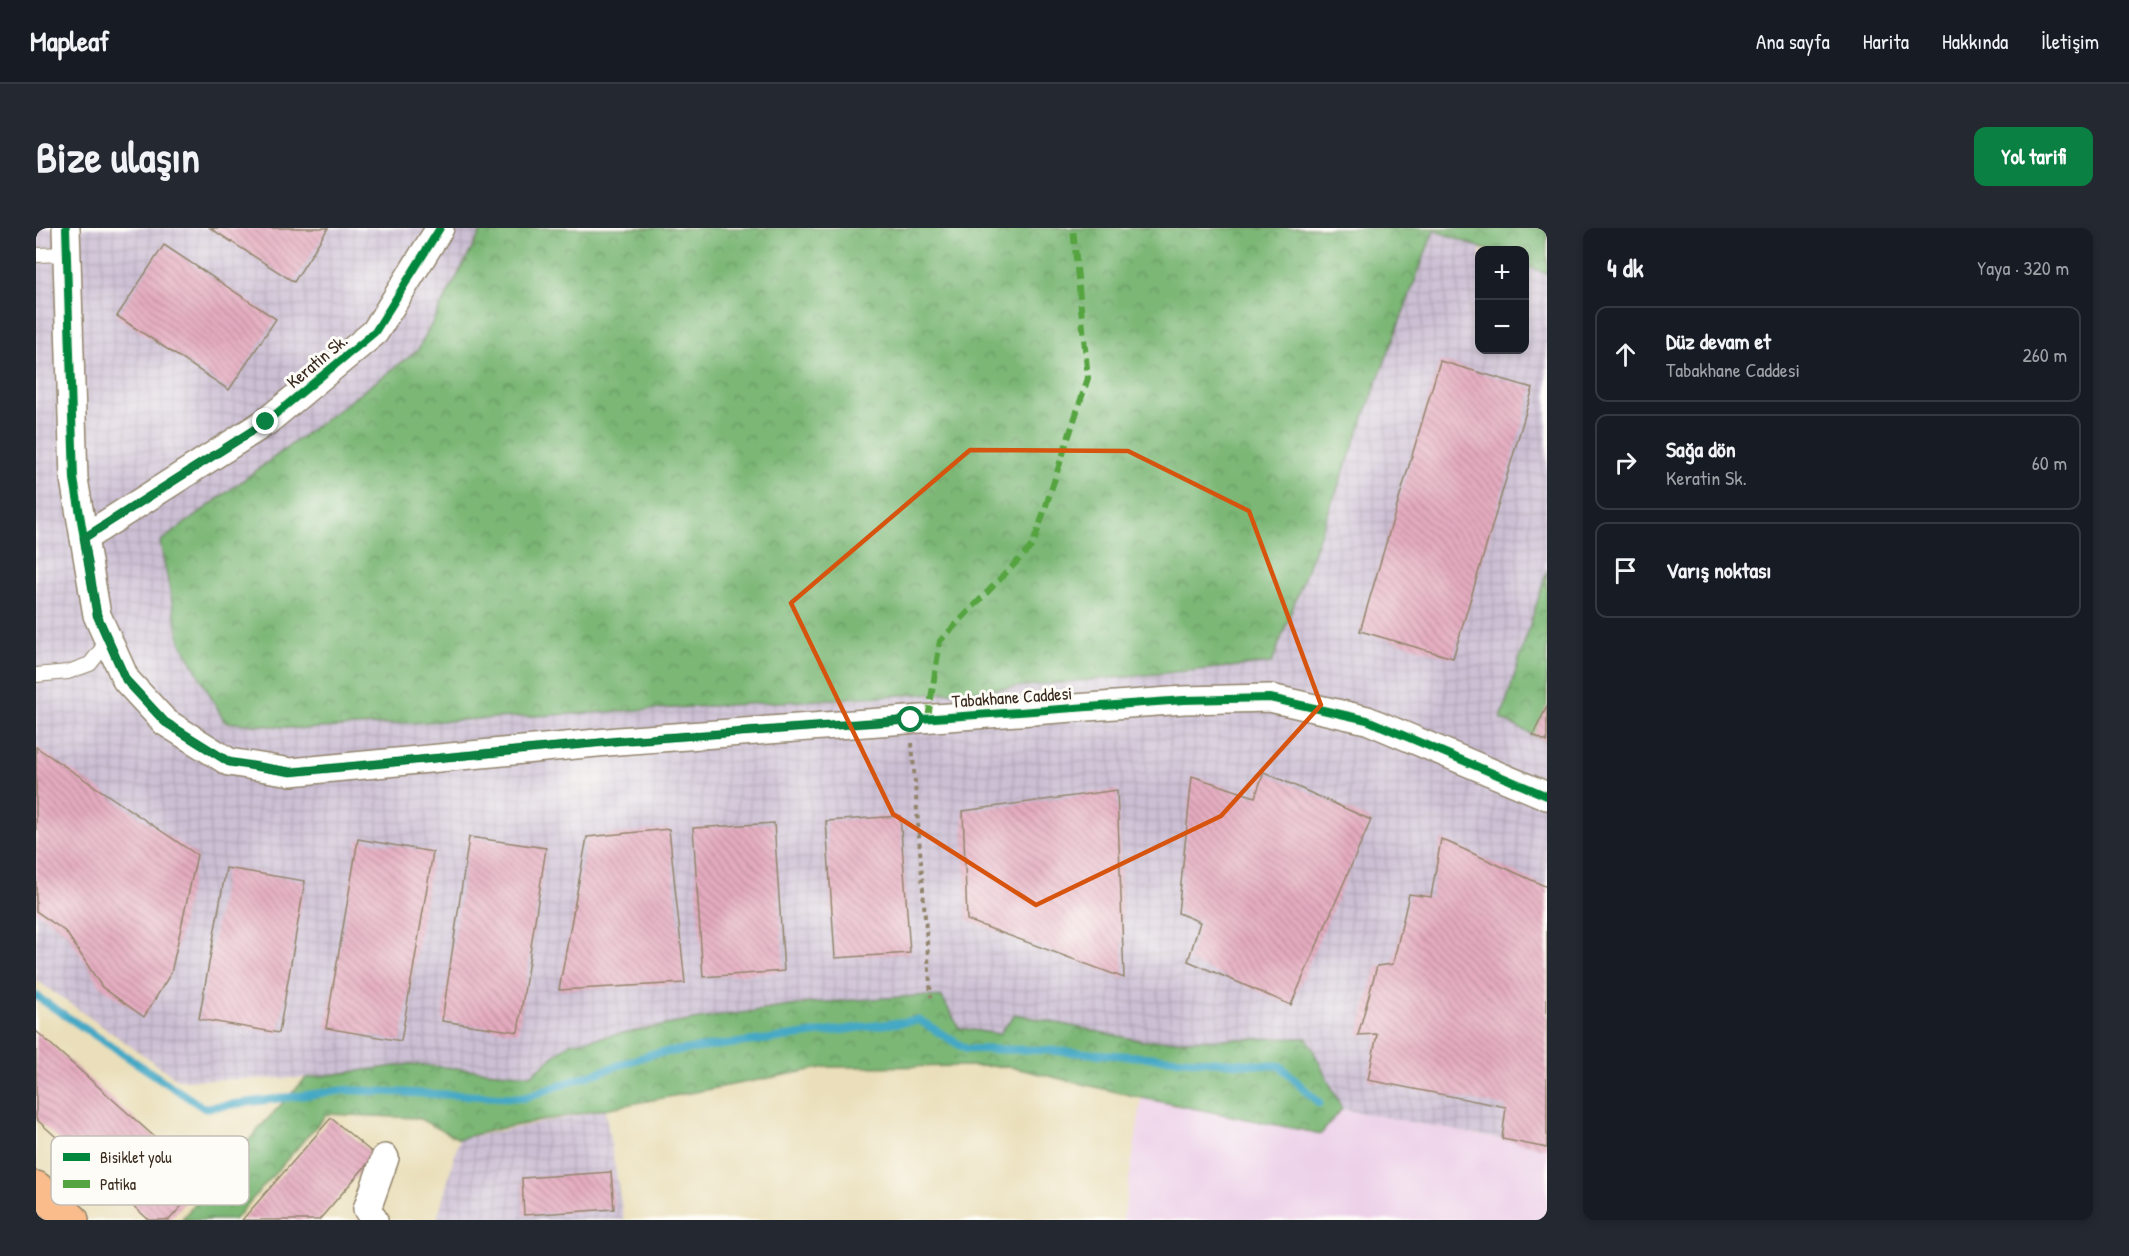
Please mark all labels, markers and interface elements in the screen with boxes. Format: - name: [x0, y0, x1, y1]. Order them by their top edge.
- text: Mapleaf: [30, 22, 109, 60]
- text: Ana sayfa: [1756, 27, 1830, 56]
- text: Harita: [1863, 27, 1909, 56]
- text: Hakkında: [1942, 27, 2008, 56]
- text: İletişim: [2041, 27, 2099, 56]
- button: Yol tarifi: [1974, 127, 2093, 186]
- text: Bize ulaşın: [36, 128, 200, 185]
- map controls: [1475, 246, 1529, 354]
- button: +: [1475, 246, 1529, 300]
- text: 4 dk: [1607, 250, 1644, 285]
- text: Yaya · 320 m: [1977, 254, 2069, 281]
- button: −: [1475, 300, 1529, 354]
- text: Düz devam et: [1666, 326, 1771, 356]
- street label: Keratin Sk.: [281, 328, 353, 394]
- icon: ahead: [1609, 338, 1642, 371]
- text: 260 m: [2023, 341, 2067, 368]
- text: Tabakhane Caddesi: [1666, 356, 1800, 383]
- route end: [252, 408, 278, 434]
- text: Sağa dön: [1666, 434, 1736, 464]
- icon: right: [1609, 446, 1642, 479]
- text: 60 m: [2032, 449, 2067, 476]
- text: Keratin Sk.: [1666, 464, 1747, 491]
- icon: arrive: [1609, 554, 1642, 587]
- text: Varış noktası: [1666, 555, 1771, 585]
- street label: Tabakhane Caddesi: [951, 680, 1073, 714]
- route start: [897, 706, 923, 732]
- legend: [51, 1136, 249, 1205]
- text: Bisiklet yolu: [100, 1146, 172, 1168]
- text: Patika: [100, 1173, 136, 1195]

